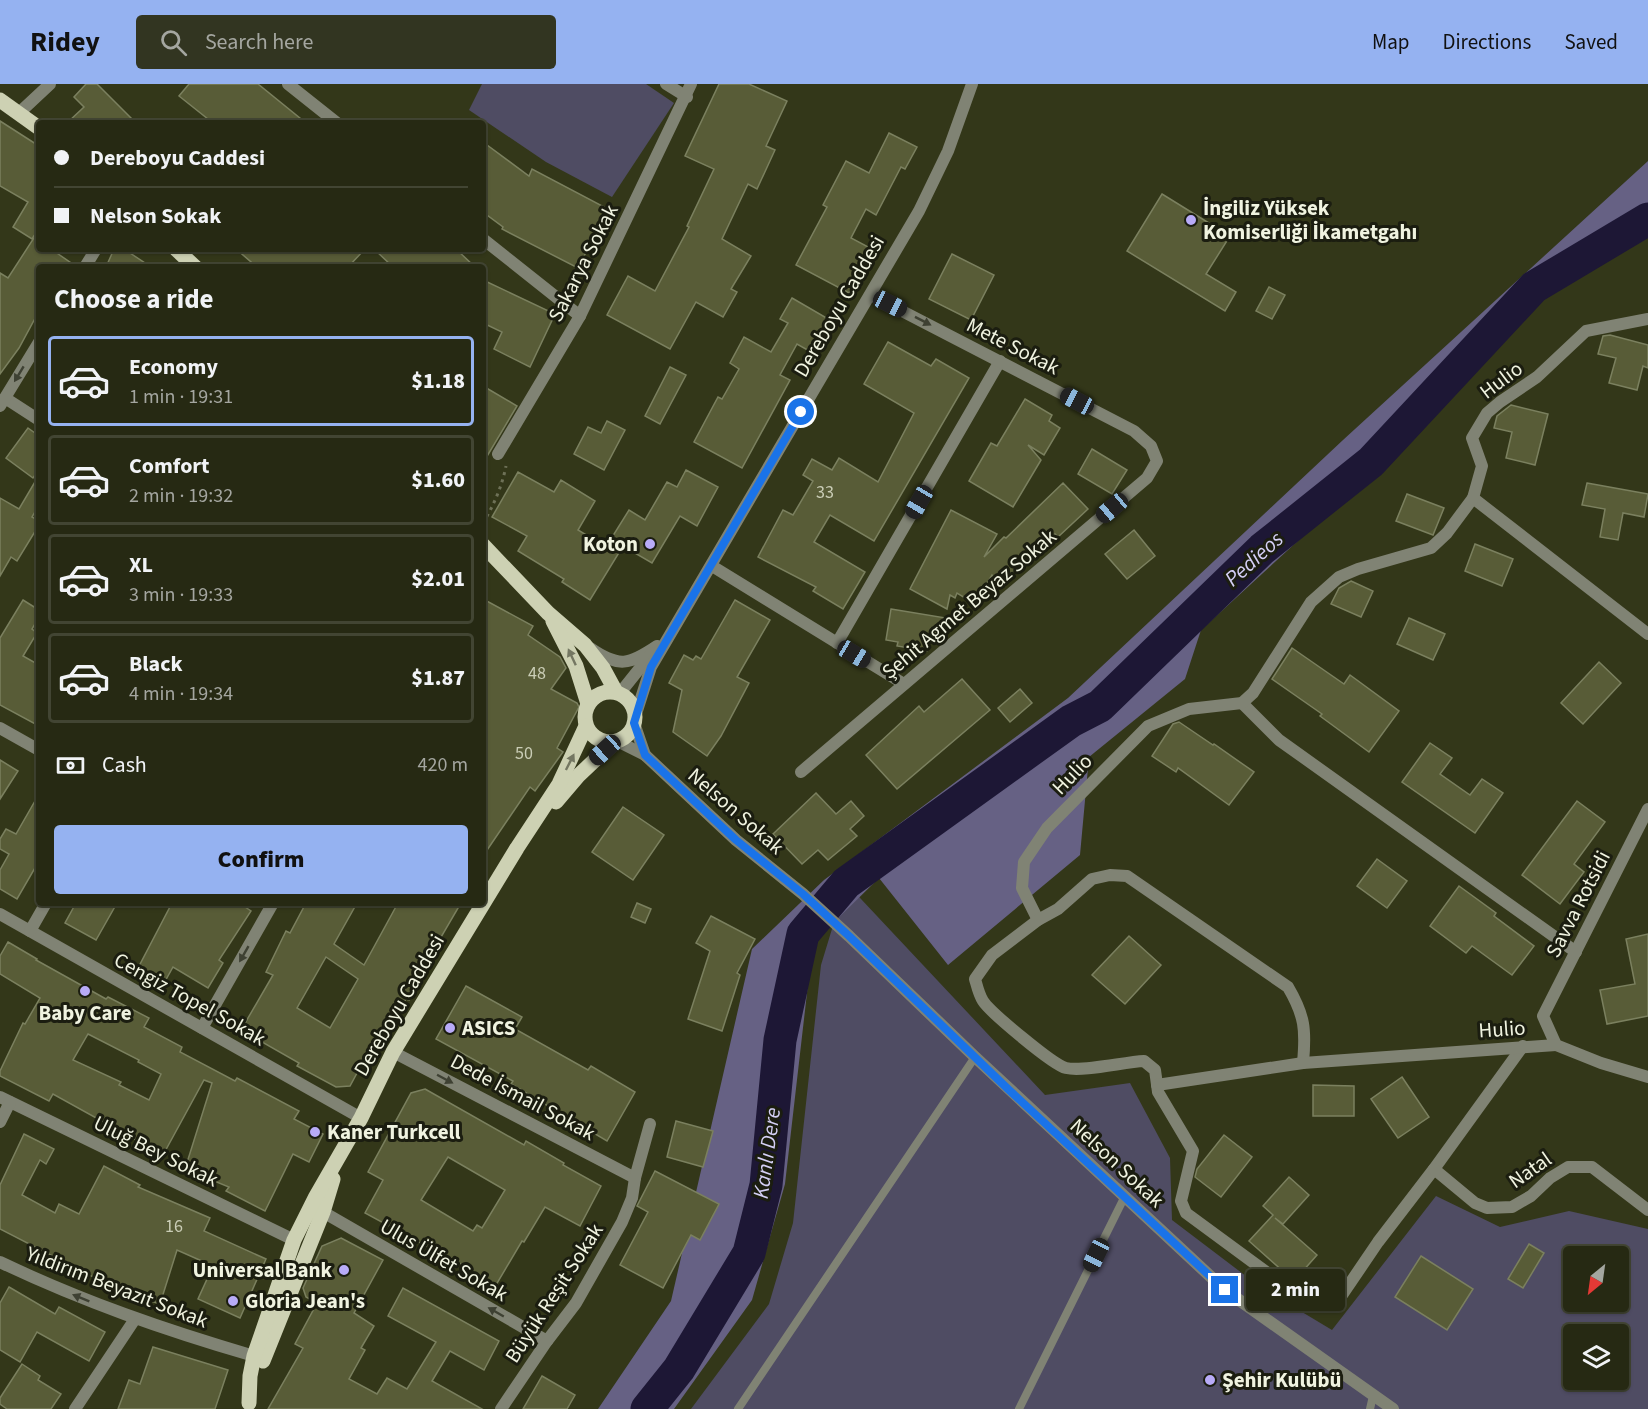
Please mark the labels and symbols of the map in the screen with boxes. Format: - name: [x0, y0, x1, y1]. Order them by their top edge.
- place label: İngiliz Yüksek Komiserliği İkametgahı: [1203, 193, 1417, 247]
- street label: Sakarya Sokak: [541, 198, 626, 327]
- marker: İngiliz Yüksek Komiserliği İkametgahı: [1184, 213, 1198, 227]
- street label: Dereboyu Caddesi: [786, 229, 892, 383]
- car: [870, 288, 910, 320]
- street label: Mete Sokak: [961, 310, 1065, 382]
- one-way arrow: [915, 316, 932, 326]
- street label: Hulio: [1473, 354, 1529, 406]
- one-way arrow: [14, 366, 25, 382]
- car: [1057, 385, 1097, 417]
- route start: [787, 398, 814, 425]
- house number: 33: [816, 480, 834, 505]
- car: [902, 482, 936, 522]
- car: [1092, 490, 1132, 526]
- street label: Şehit Agmet Beyaz Sokak: [875, 521, 1063, 686]
- water label: Pedieos: [1217, 524, 1291, 594]
- place label: Koton: [583, 529, 638, 559]
- marker: Koton: [643, 537, 657, 551]
- car: [834, 637, 874, 671]
- one-way arrow: [567, 648, 576, 665]
- house number: 48: [528, 661, 546, 686]
- car: [586, 731, 624, 769]
- house number: 50: [515, 741, 533, 766]
- street label: Hulio: [1045, 747, 1099, 801]
- one-way arrow: [565, 754, 575, 771]
- street label: Nelson Sokak: [681, 761, 791, 862]
- street label: Savva Rotsidi: [1538, 845, 1618, 963]
- street label: Dereboyu Caddesi: [346, 928, 452, 1082]
- street label: Cengiz Topel Sokak: [109, 945, 272, 1053]
- one-way arrow: [239, 946, 249, 963]
- marker: Baby Care: [78, 984, 92, 998]
- place label: Baby Care: [38, 998, 132, 1028]
- street label: Hulio: [1477, 1012, 1527, 1046]
- place label: ASICS: [461, 1013, 515, 1043]
- marker: ASICS: [443, 1021, 457, 1035]
- street label: Dede İsmail Sokak: [445, 1046, 601, 1148]
- one-way arrow: [437, 1074, 454, 1084]
- water label: Kanlı Dere: [745, 1105, 789, 1201]
- street label: Uluğ Bey Sokak: [88, 1108, 224, 1195]
- street label: Nelson Sokak: [1063, 1111, 1171, 1215]
- place label: Kaner Turkcell: [327, 1117, 461, 1147]
- marker: Kaner Turkcell: [308, 1125, 322, 1139]
- street label: Natal: [1502, 1144, 1558, 1196]
- street label: Ulus Ülfet Sokak: [374, 1211, 514, 1309]
- house number: 16: [165, 1214, 183, 1239]
- street label: Büyük Reşit Sokak: [498, 1217, 611, 1369]
- car: [1080, 1235, 1112, 1275]
- street label: Yıldirım Beyazıt Sokak: [21, 1238, 213, 1336]
- north arrow: [1563, 1246, 1629, 1312]
- place label: Universal Bank: [192, 1255, 332, 1285]
- marker: Universal Bank: [337, 1263, 351, 1277]
- callout: 2 min: [1246, 1269, 1345, 1311]
- route end: [1211, 1276, 1238, 1303]
- place label: Gloria Jean's: [245, 1286, 365, 1316]
- one-way arrow: [72, 1293, 90, 1302]
- marker: Gloria Jean's: [226, 1294, 240, 1308]
- one-way arrow: [487, 1307, 504, 1317]
- place label: Şehir Kulübü: [1222, 1365, 1341, 1395]
- marker: Şehir Kulübü: [1203, 1373, 1217, 1387]

